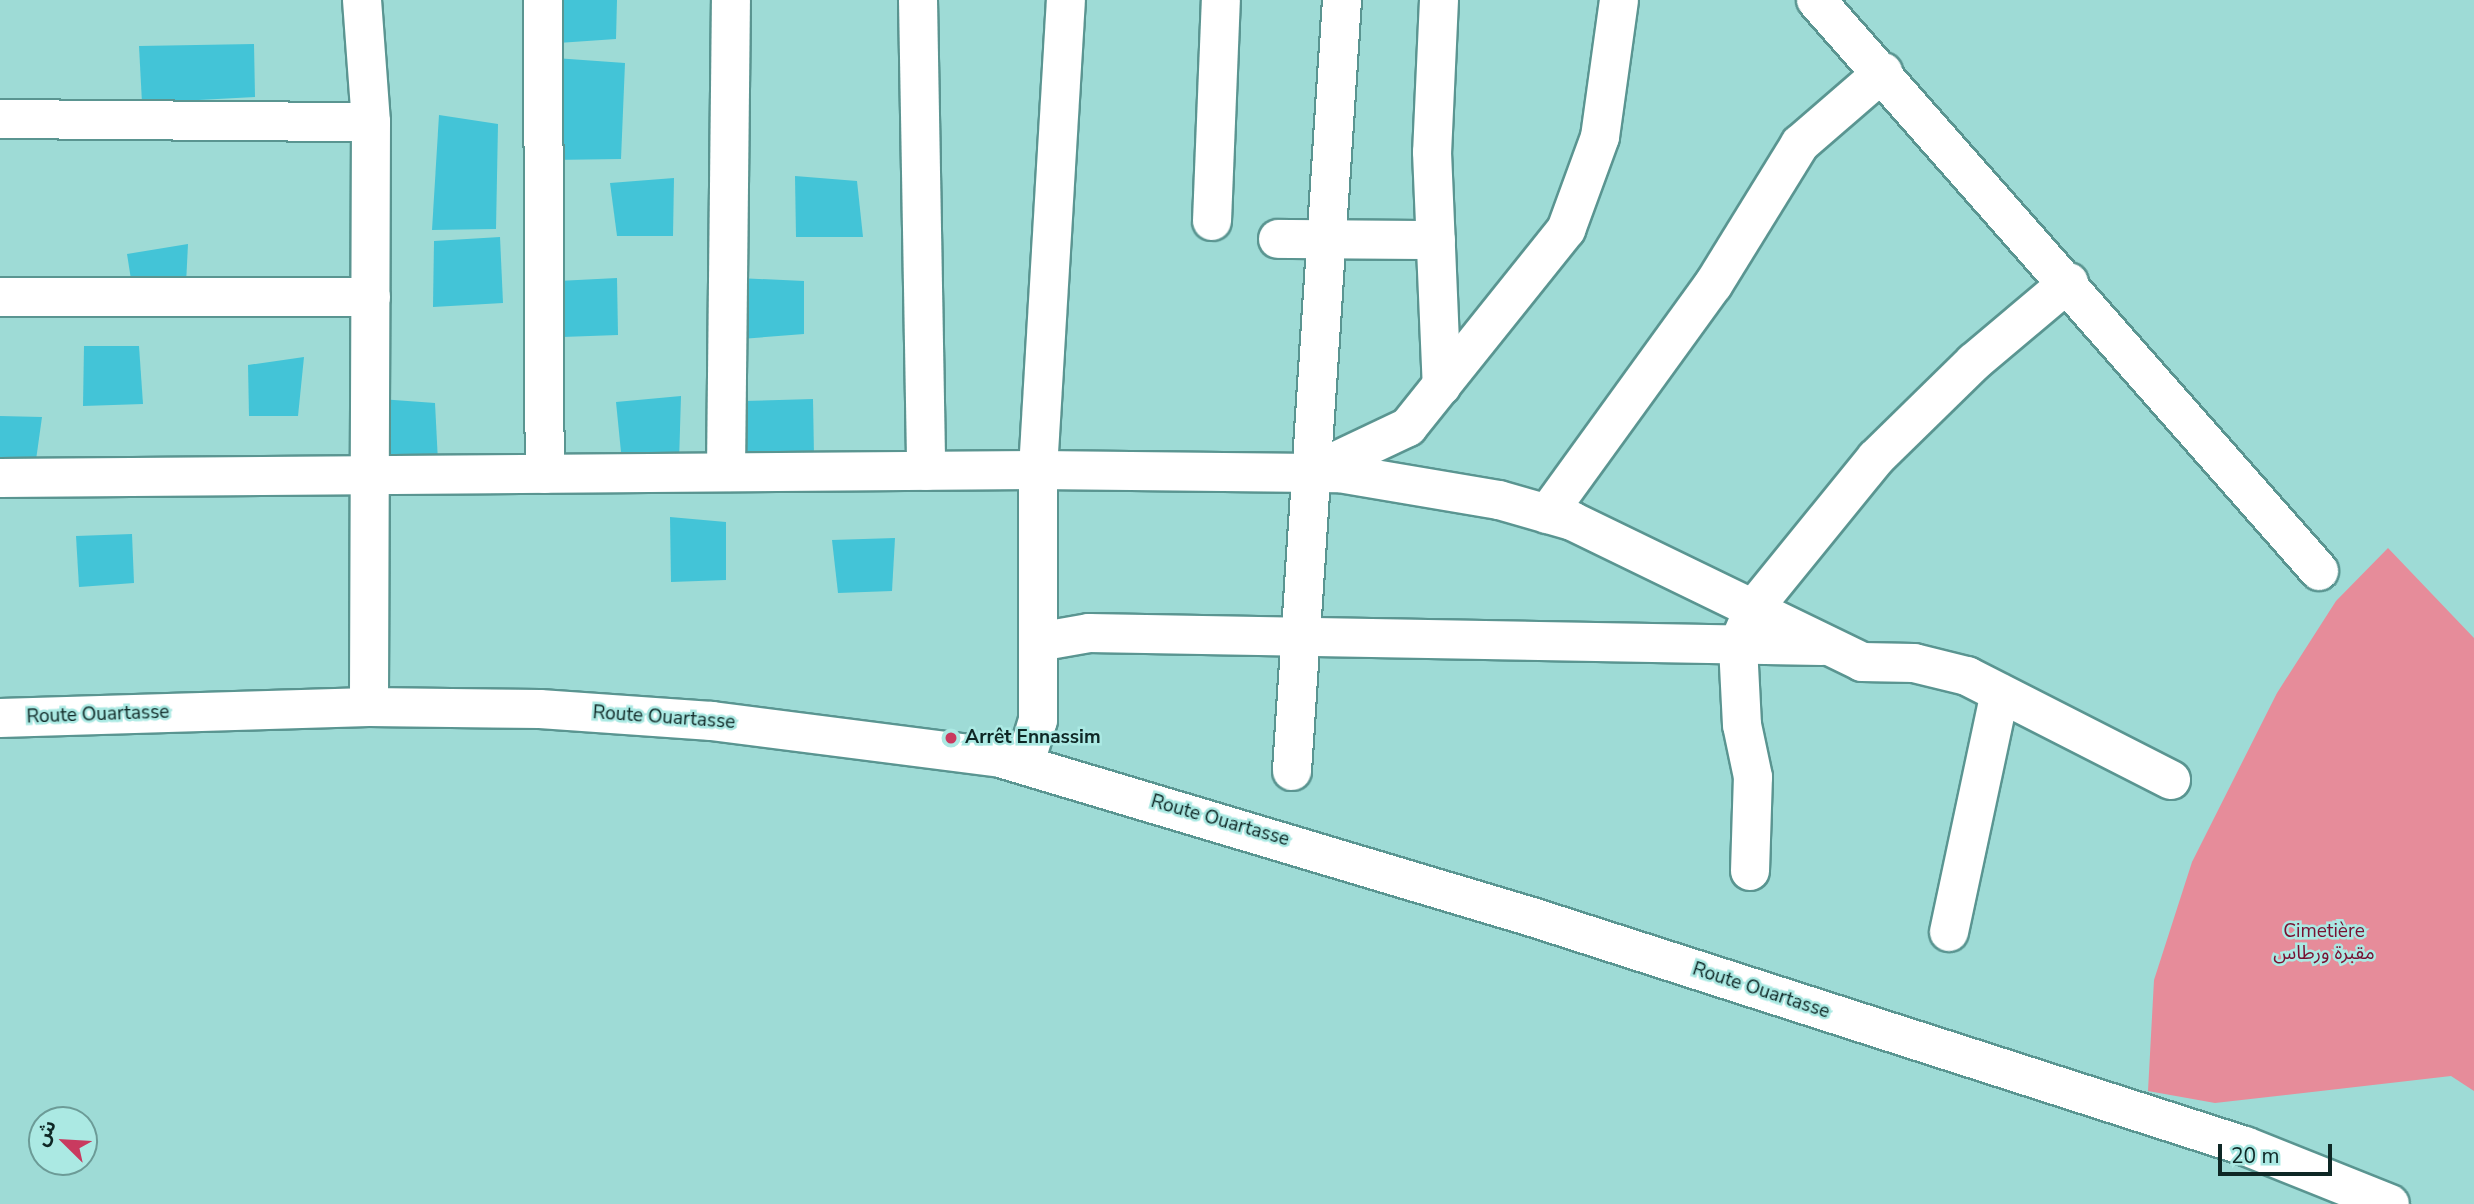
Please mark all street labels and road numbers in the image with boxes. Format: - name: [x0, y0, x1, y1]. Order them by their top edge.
- street label: Route Ouartasse: [26, 701, 170, 729]
- street label: Route Ouartasse: [592, 702, 736, 734]
- street label: Route Ouartasse: [1148, 790, 1292, 852]
- street label: Route Ouartasse: [1689, 958, 1833, 1024]

